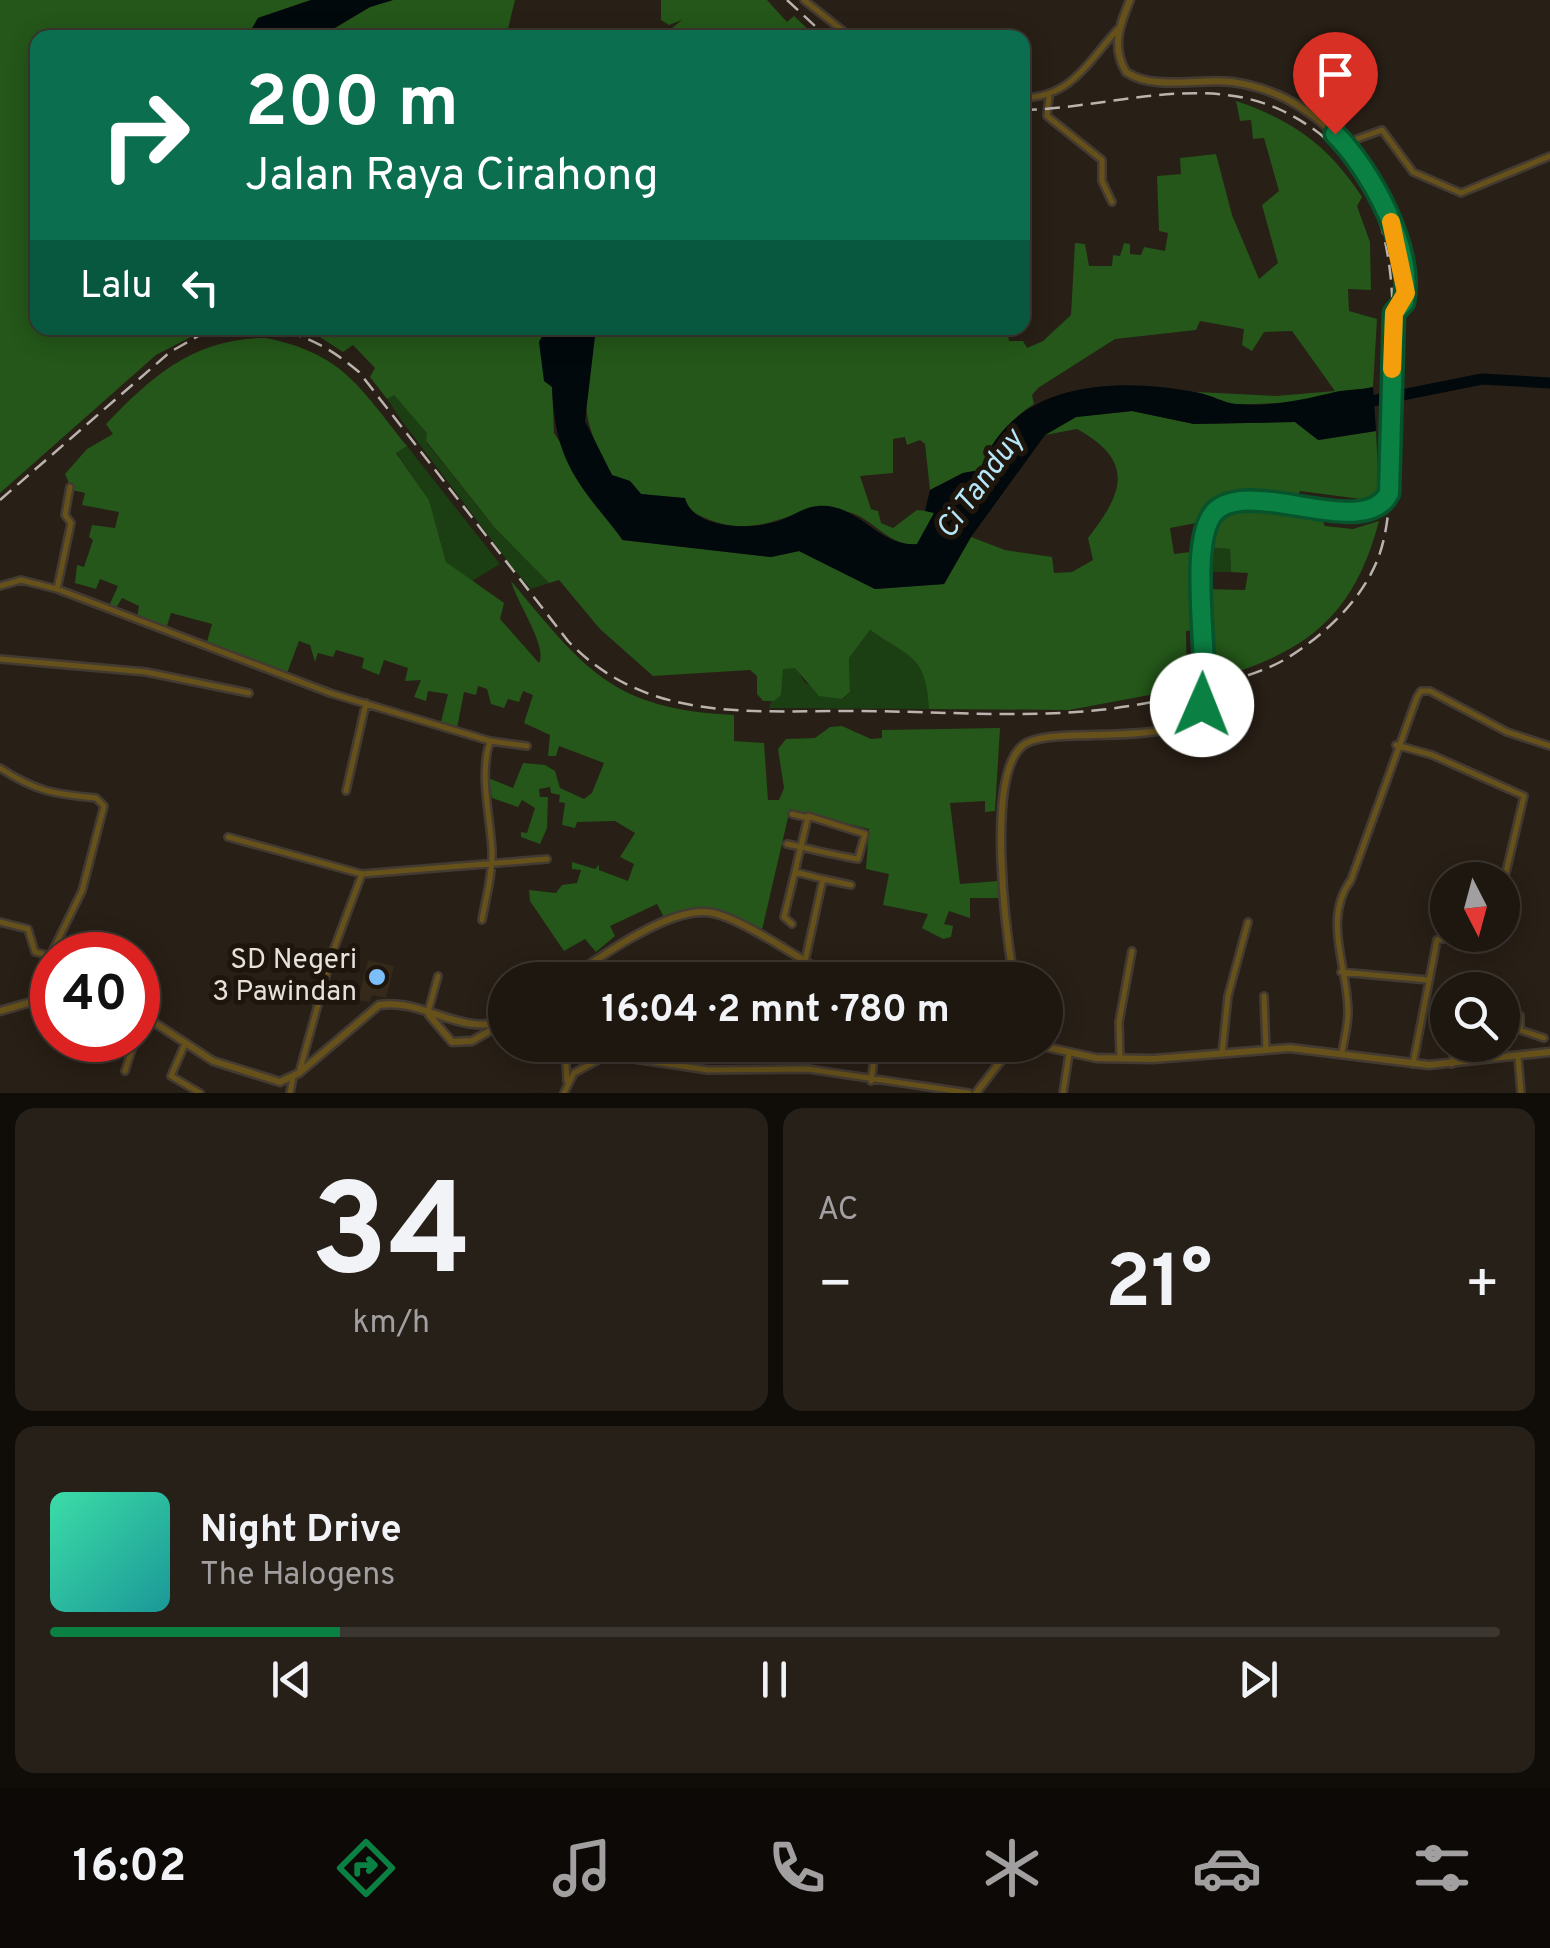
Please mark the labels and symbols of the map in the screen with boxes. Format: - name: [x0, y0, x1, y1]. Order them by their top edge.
- pin: [1293, 32, 1378, 135]
- water label: Ci Tanduy: [929, 421, 1035, 547]
- position arrow: [1150, 653, 1254, 757]
- north arrow: [1430, 862, 1520, 952]
- speed limit sign: 40: [30, 932, 160, 1062]
- place label: SD Negeri 3 Pawindan: [212, 943, 357, 1011]
- marker: SD Negeri 3 Pawindan: [366, 966, 388, 988]

